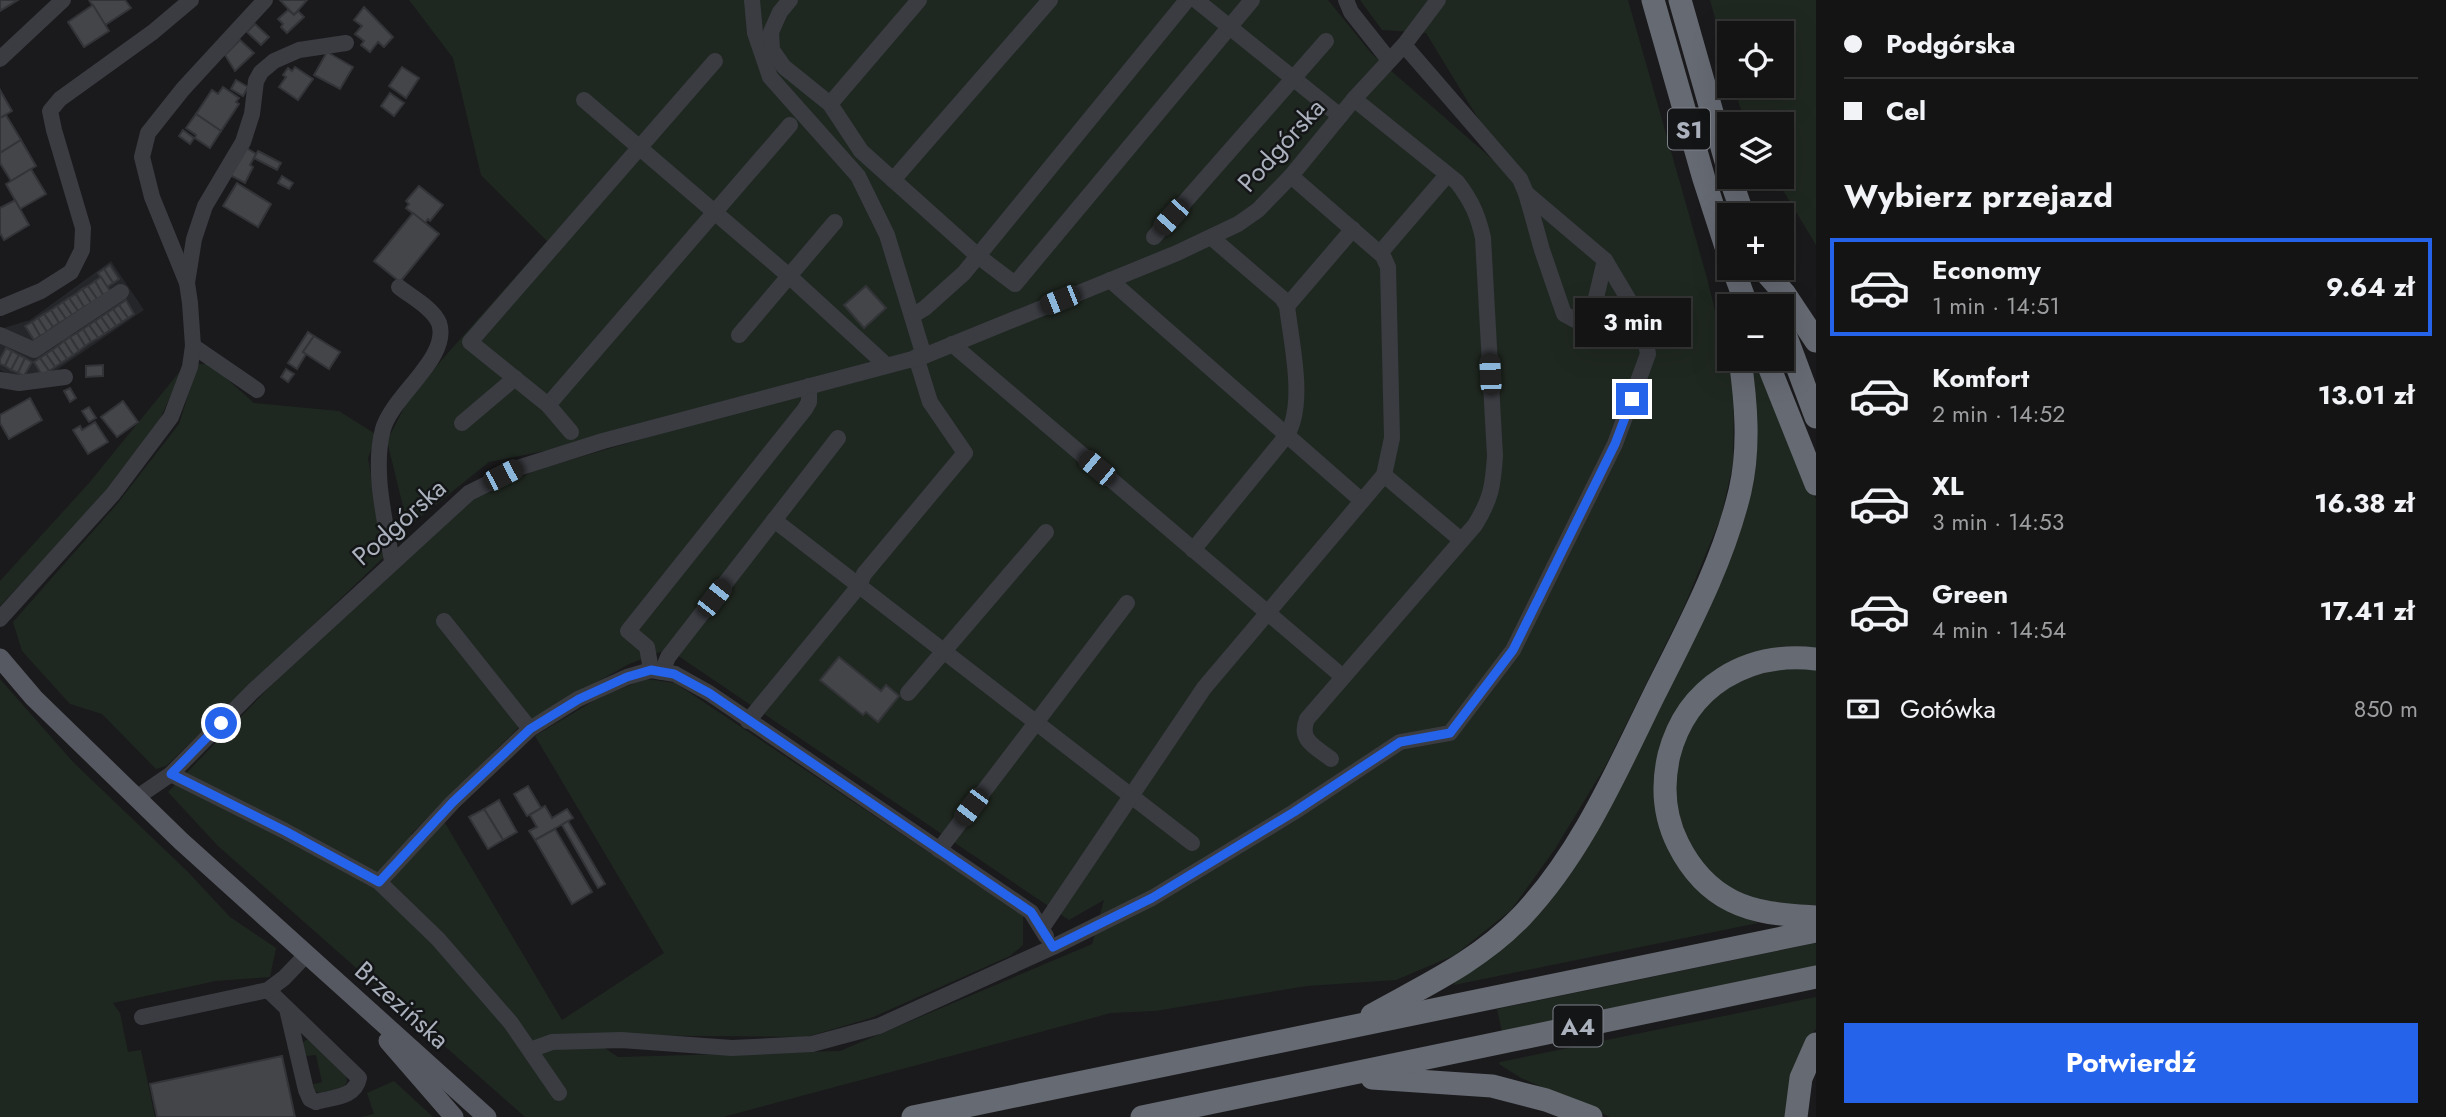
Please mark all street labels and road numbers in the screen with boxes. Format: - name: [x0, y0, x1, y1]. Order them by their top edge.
- street label: Podgórska: [1228, 90, 1334, 200]
- road number: S1: [1668, 108, 1710, 149]
- street label: Podgórska: [344, 469, 454, 575]
- street label: Brzezińska: [346, 952, 458, 1058]
- road number: A4: [1554, 1006, 1602, 1046]

